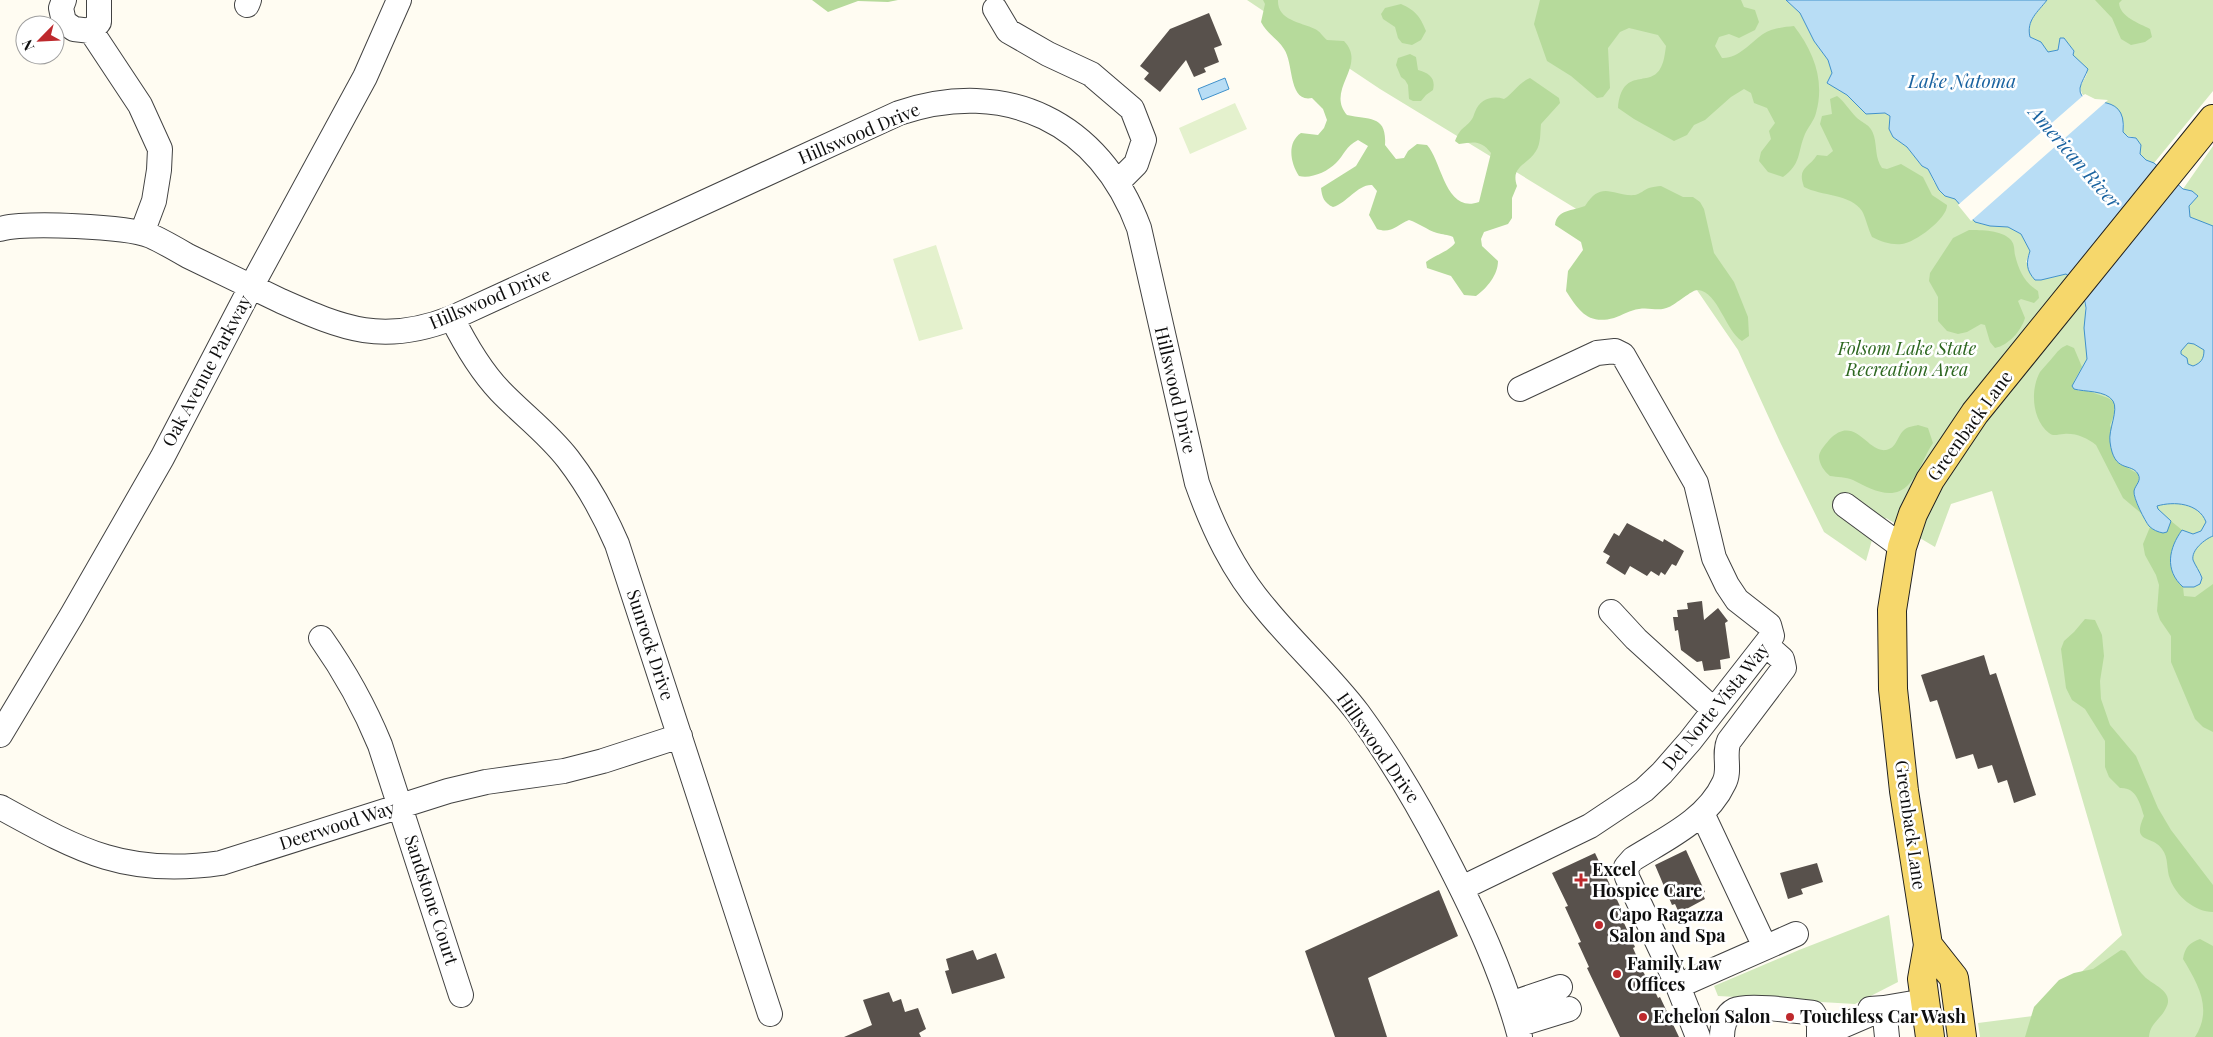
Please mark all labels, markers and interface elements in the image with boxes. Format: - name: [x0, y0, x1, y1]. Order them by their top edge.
- north arrow: [15, 15, 65, 65]
- text: N: [17, 37, 38, 54]
- water label: Lake Natoma: [1907, 67, 2016, 93]
- street label: Hillswood Drive: [794, 97, 923, 169]
- water label: American River: [2023, 98, 2128, 214]
- street label: Hillswood Drive: [425, 262, 554, 334]
- street label: Oak Avenue Parkway: [156, 291, 256, 450]
- street label: Hillswood Drive: [1150, 324, 1202, 456]
- park label: Folsom Lake State Recreation Area: [1837, 336, 1977, 381]
- street label: Greenback Lane: [1921, 365, 2017, 485]
- street label: Sunrock Drive: [622, 586, 680, 703]
- street label: Del Norte Vista Way: [1656, 637, 1774, 775]
- street label: Hillswood Drive: [1332, 687, 1426, 807]
- street label: Greenback Lane: [1890, 758, 1932, 891]
- street label: Deerwood Way: [276, 795, 398, 855]
- street label: Sandstone Court: [400, 832, 465, 968]
- place label: Excel Hospice Care: [1592, 857, 1702, 902]
- marker: Excel Hospice Care: [1574, 873, 1588, 887]
- place label: Capo Ragazza Salon and Spa: [1609, 902, 1726, 947]
- marker: Capo Ragazza Salon and Spa: [1593, 919, 1605, 931]
- place label: Family Law Offices: [1627, 951, 1722, 996]
- marker: Family Law Offices: [1611, 968, 1623, 980]
- place label: Echelon Salon: [1653, 1004, 1771, 1028]
- place label: Touchless Car Wash: [1800, 1004, 1966, 1028]
- marker: Echelon Salon: [1637, 1011, 1649, 1023]
- marker: Touchless Car Wash: [1784, 1011, 1796, 1023]

